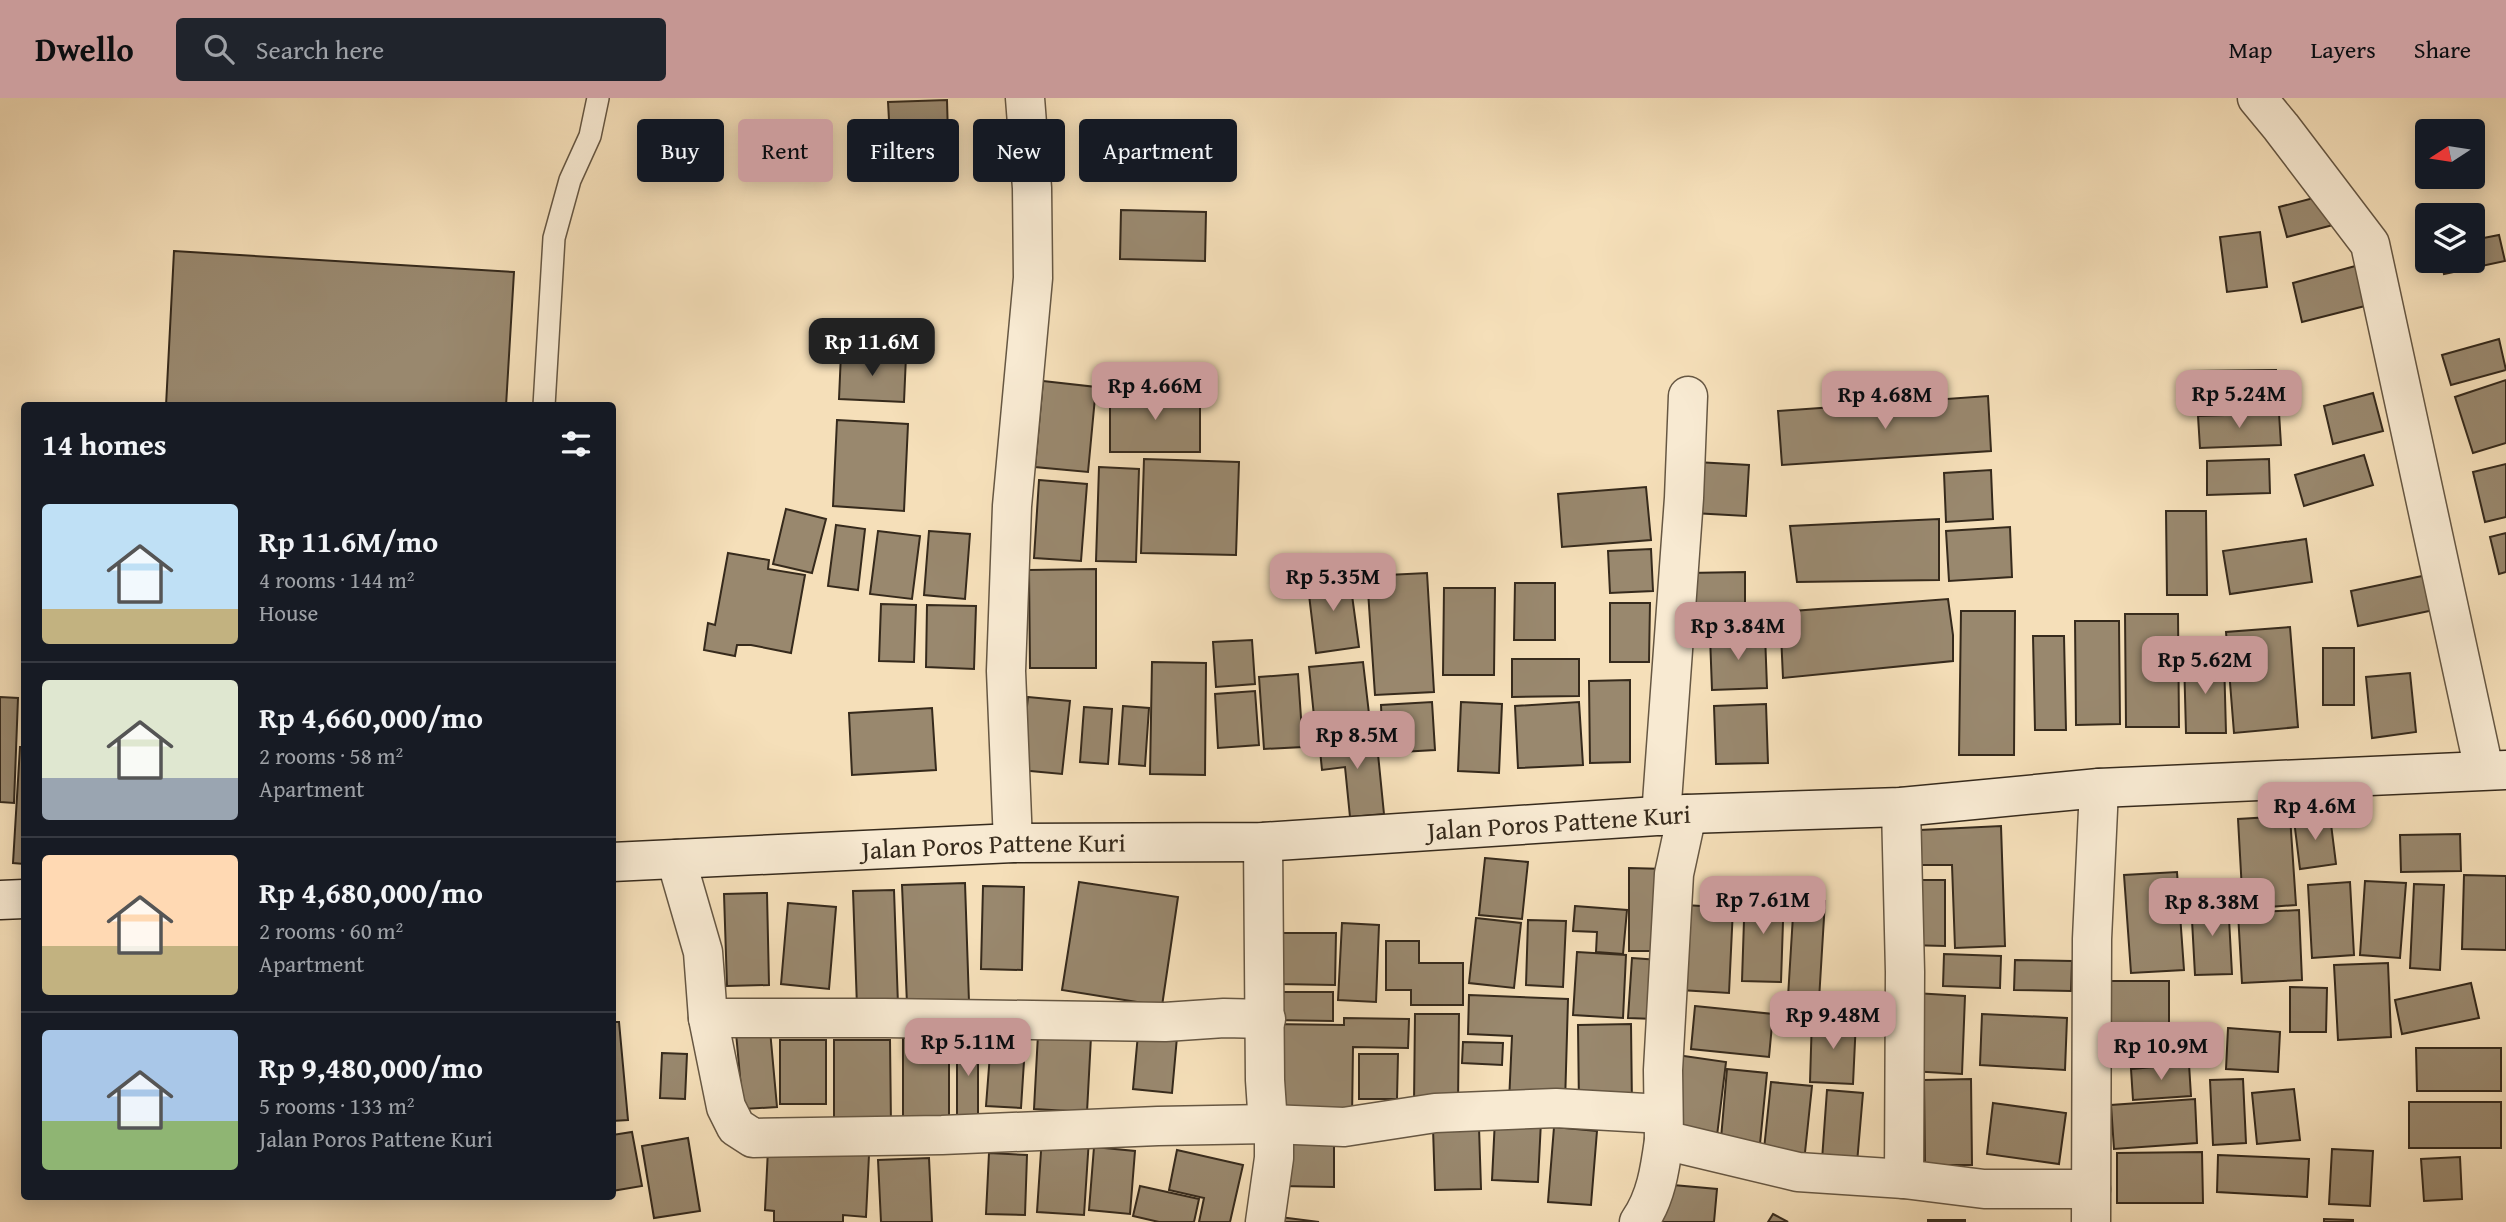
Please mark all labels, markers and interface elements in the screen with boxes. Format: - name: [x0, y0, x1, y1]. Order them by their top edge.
- search box: [176, 18, 666, 81]
- text: Dwello: [35, 25, 134, 73]
- icon: search: [200, 30, 238, 68]
- text: Search here: [256, 30, 384, 69]
- text: Map: [2229, 32, 2272, 67]
- text: Layers: [2310, 32, 2376, 67]
- text: Share: [2414, 32, 2471, 67]
- chip: Buy: [637, 119, 724, 182]
- chip: Rent: [738, 119, 833, 182]
- chip: Filters: [847, 119, 959, 182]
- chip: New: [973, 119, 1065, 182]
- chip: Apartment: [1079, 119, 1237, 182]
- north arrow: [2415, 119, 2485, 189]
- map controls: [2415, 119, 2485, 273]
- button: layers: [2415, 203, 2485, 273]
- pin: Rp 11.6M: [800, 318, 944, 378]
- text: Rp 11.6M: [825, 324, 919, 357]
- pin: Rp 4.66M: [1083, 362, 1227, 422]
- text: Rp 4.66M: [1108, 368, 1202, 401]
- pin: Rp 5.24M: [2167, 370, 2311, 430]
- pin: Rp 4.68M: [1813, 372, 1957, 431]
- text: Rp 5.24M: [2192, 376, 2286, 409]
- text: Rp 4.68M: [1838, 377, 1932, 410]
- text: 14 homes: [42, 422, 167, 466]
- icon: filters: [557, 425, 595, 463]
- text: Rp 11.6M/mo: [259, 519, 438, 563]
- icon: home: [98, 532, 182, 616]
- pin: Rp 5.35M: [1261, 554, 1405, 613]
- text: Rp 5.35M: [1286, 559, 1380, 592]
- text: 4 rooms · 144 m²: [259, 563, 414, 596]
- text: House: [259, 596, 318, 629]
- pin: Rp 3.84M: [1666, 602, 1810, 662]
- text: Rp 3.84M: [1691, 608, 1785, 641]
- pin: Rp 5.62M: [2133, 636, 2277, 696]
- text: Rp 5.62M: [2158, 642, 2252, 675]
- text: Rp 4,660,000/mo: [259, 695, 483, 739]
- icon: home: [98, 708, 182, 792]
- pin: Rp 8.5M: [1292, 712, 1422, 771]
- text: Rp 8.5M: [1316, 717, 1398, 750]
- text: 2 rooms · 58 m²: [259, 739, 403, 772]
- text: Apartment: [259, 772, 364, 805]
- pin: Rp 4.6M: [2250, 782, 2380, 842]
- text: Rp 4.6M: [2274, 788, 2356, 821]
- street label: Jalan Poros Pattene Kuri: [1423, 794, 1691, 850]
- street label: Jalan Poros Pattene Kuri: [858, 823, 1126, 869]
- text: Rp 4,680,000/mo: [259, 870, 483, 914]
- pin: Rp 7.61M: [1691, 876, 1835, 936]
- pin: Rp 8.38M: [2140, 878, 2284, 938]
- text: Rp 7.61M: [1716, 882, 1810, 915]
- icon: home: [98, 883, 182, 967]
- text: Rp 8.38M: [2165, 884, 2259, 917]
- text: 2 rooms · 60 m²: [259, 914, 403, 947]
- text: Apartment: [259, 947, 364, 980]
- pin: Rp 9.48M: [1761, 992, 1905, 1051]
- text: Rp 9.48M: [1786, 997, 1880, 1030]
- pin: Rp 5.11M: [896, 1018, 1040, 1078]
- pin: Rp 10.9M: [2089, 1023, 2233, 1082]
- text: Rp 5.11M: [921, 1024, 1015, 1057]
- text: Rp 10.9M: [2114, 1028, 2208, 1061]
- text: Rp 9,480,000/mo: [259, 1045, 483, 1089]
- icon: home: [98, 1058, 182, 1142]
- text: 5 rooms · 133 m²: [259, 1089, 414, 1122]
- text: Jalan Poros Pattene Kuri: [259, 1122, 493, 1155]

